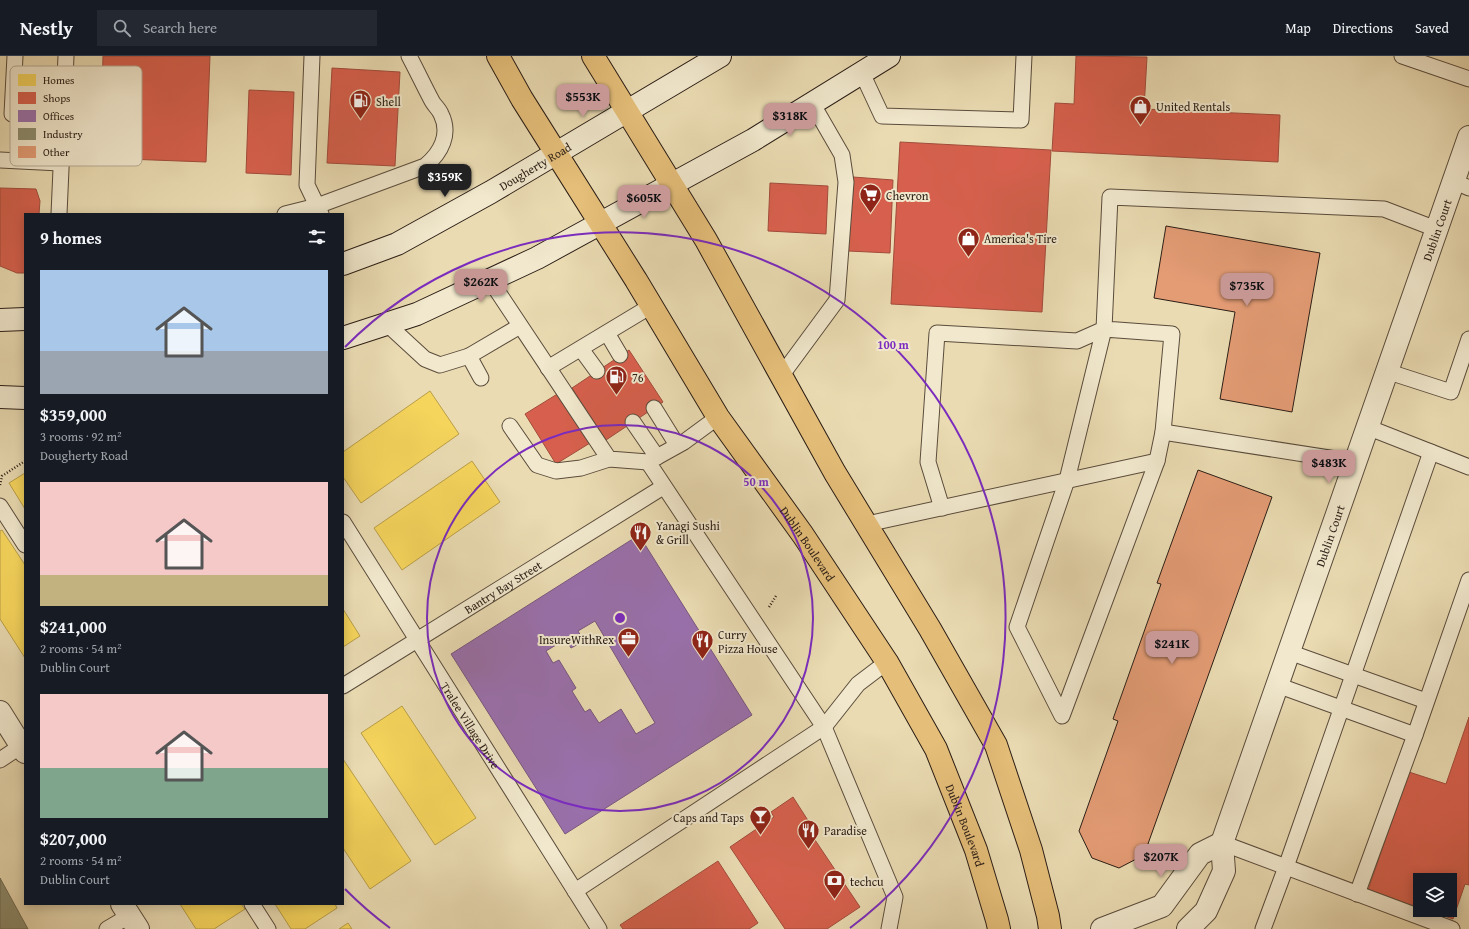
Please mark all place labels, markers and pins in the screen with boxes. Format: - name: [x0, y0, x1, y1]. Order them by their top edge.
- pin: $553K: [555, 84, 611, 118]
- fuel station icon: Shell: [348, 88, 374, 121]
- place label: Shell: [376, 93, 402, 110]
- shop icon: United Rentals: [1128, 93, 1154, 126]
- place label: United Rentals: [1156, 98, 1230, 115]
- pin: $318K: [762, 103, 818, 137]
- pin: $359K: [417, 164, 473, 198]
- supermarket icon: Chevron: [858, 182, 884, 215]
- pin: $605K: [616, 185, 672, 219]
- place label: Chevron: [886, 187, 929, 204]
- shop icon: America's Tire: [956, 225, 982, 258]
- place label: America's Tire: [984, 230, 1057, 247]
- pin: $262K: [453, 269, 509, 303]
- pin: $735K: [1219, 273, 1275, 307]
- fuel station icon: 76: [603, 364, 629, 397]
- place label: 76: [632, 369, 644, 386]
- pin: $483K: [1301, 450, 1357, 484]
- place label: Yanagi Sushi & Grill: [656, 517, 720, 548]
- restaurant icon: Yanagi Sushi & Grill: [627, 519, 653, 552]
- centre of rings: [613, 611, 627, 625]
- office icon: InsureWithRex: [616, 626, 642, 659]
- place label: Curry Pizza House: [718, 626, 778, 657]
- restaurant icon: Curry Pizza House: [690, 628, 716, 661]
- place label: InsureWithRex: [539, 631, 615, 648]
- pin: $241K: [1144, 631, 1200, 665]
- bar icon: Caps and Taps: [747, 804, 773, 837]
- place label: Caps and Taps: [673, 809, 744, 826]
- restaurant icon: Paradise: [795, 817, 821, 850]
- place label: Paradise: [824, 822, 867, 839]
- pin: $207K: [1133, 844, 1189, 878]
- bank icon: techcu: [822, 868, 848, 901]
- place label: techcu: [850, 873, 884, 890]

